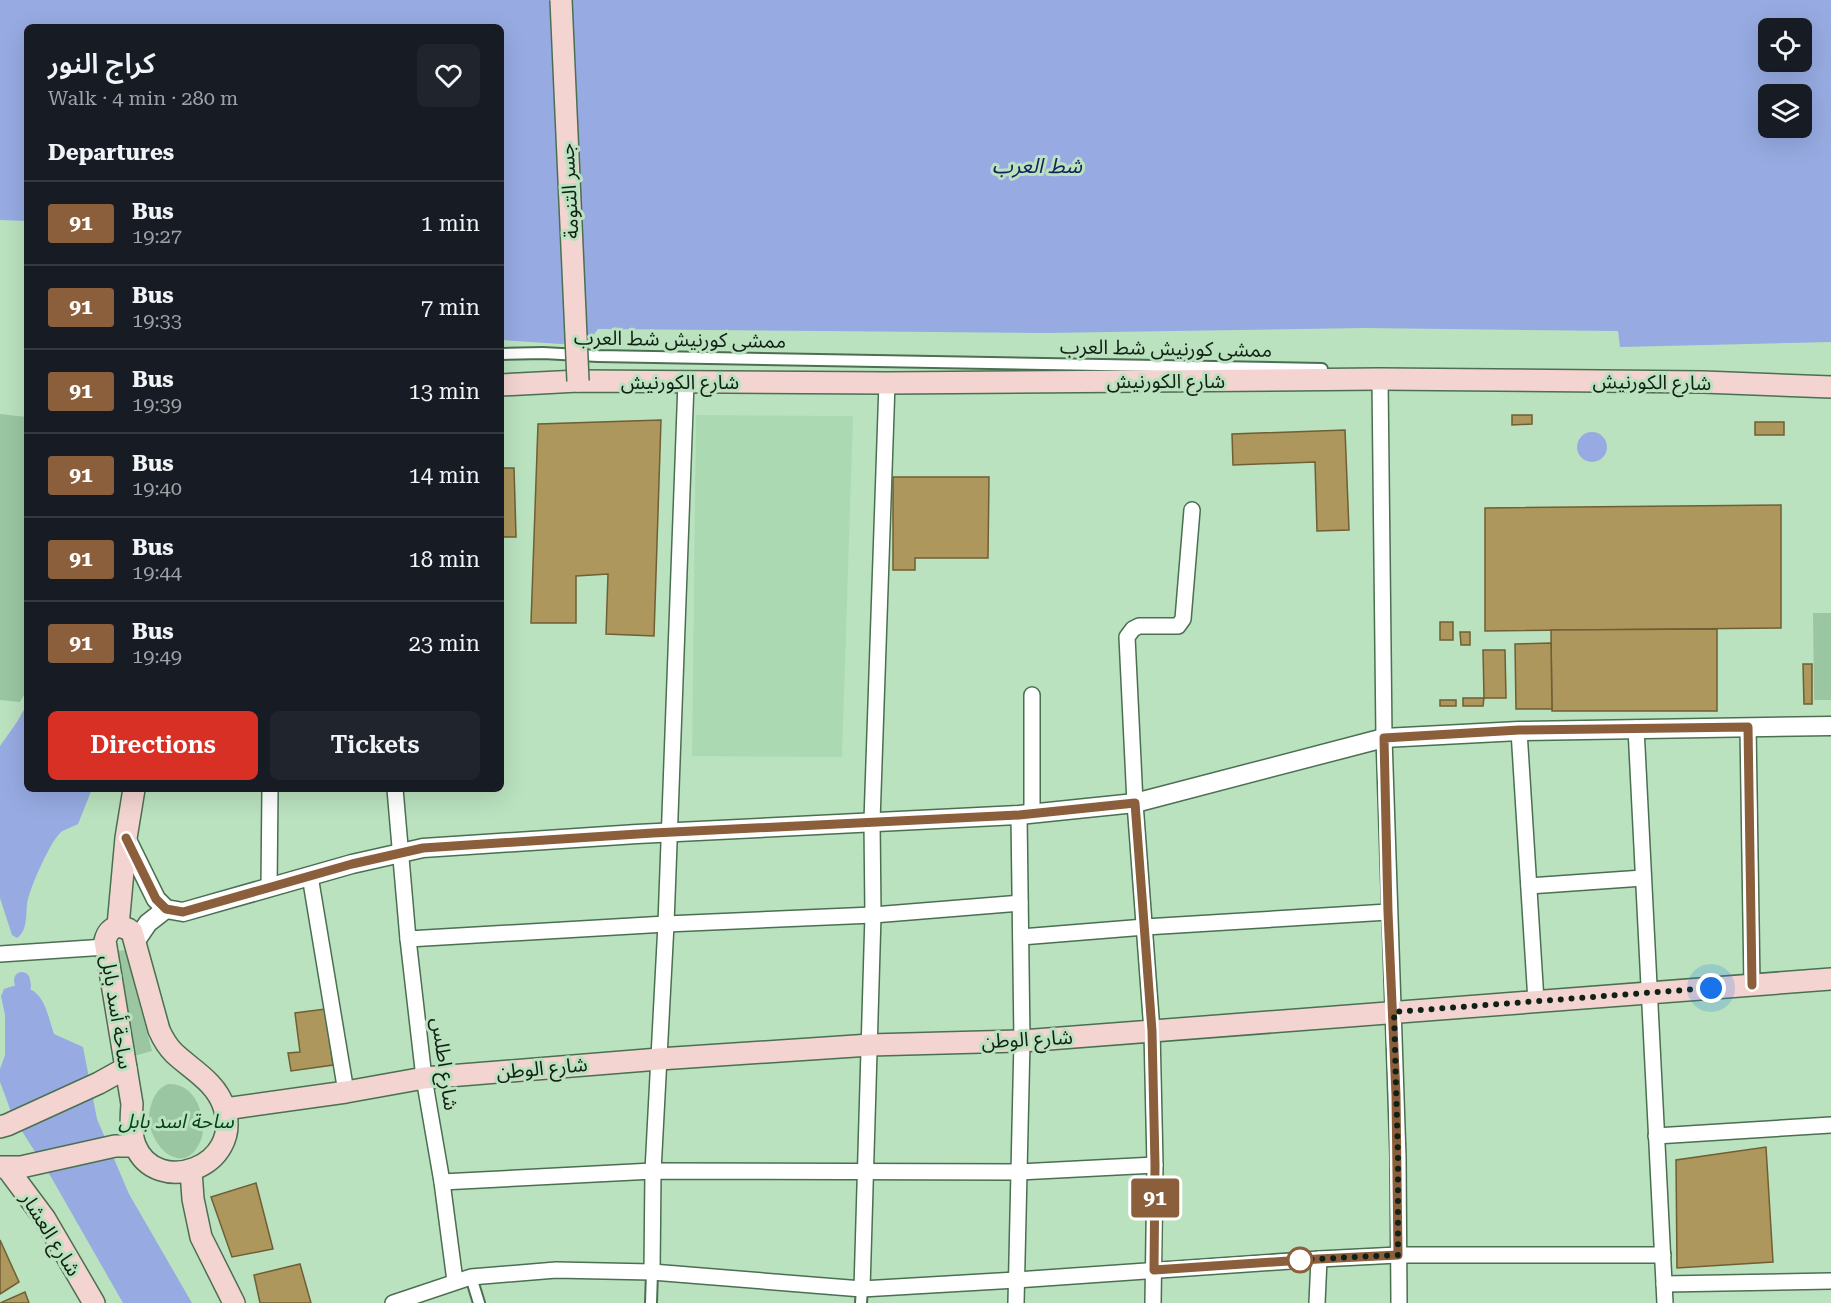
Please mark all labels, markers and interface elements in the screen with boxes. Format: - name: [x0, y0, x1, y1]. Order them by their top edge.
- map controls: [1758, 18, 1812, 138]
- button: locate: [1758, 18, 1812, 72]
- button: heart: [417, 44, 480, 107]
- text: كراج النور: [48, 47, 155, 80]
- button: layers: [1758, 84, 1812, 138]
- text: Walk · 4 min · 280 m: [48, 86, 238, 110]
- text: Departures: [48, 140, 174, 165]
- street label: جسر التنومة: [555, 143, 583, 239]
- water label: شط العرب: [992, 154, 1082, 178]
- text: Bus: [132, 199, 174, 224]
- text: 91: [69, 211, 93, 235]
- text: 1 min: [421, 211, 480, 236]
- text: 19:27: [132, 224, 182, 248]
- text: Bus: [132, 283, 174, 308]
- text: 91: [69, 295, 93, 319]
- text: 7 min: [421, 295, 480, 320]
- text: 19:33: [132, 308, 182, 332]
- street label: ممشى كورنيش شط العرب: [574, 325, 786, 353]
- street label: ممشى كورنيش شط العرب: [1060, 334, 1272, 362]
- text: Bus: [132, 367, 174, 392]
- street label: شارع الكورنيش: [1107, 369, 1225, 396]
- street label: شارع الكورنيش: [1592, 369, 1711, 398]
- street label: شارع الكورنيش: [621, 370, 739, 397]
- text: 91: [69, 379, 93, 403]
- text: 13 min: [409, 379, 480, 404]
- text: 19:39: [132, 392, 182, 416]
- text: Bus: [132, 451, 174, 476]
- text: 91: [69, 463, 93, 487]
- text: 14 min: [409, 463, 480, 488]
- text: 19:40: [132, 476, 182, 500]
- text: Bus: [132, 535, 174, 560]
- text: 91: [69, 547, 93, 571]
- text: 18 min: [409, 547, 480, 572]
- text: 19:44: [132, 560, 182, 584]
- text: Bus: [132, 619, 174, 644]
- text: 91: [69, 631, 93, 655]
- text: 23 min: [409, 631, 480, 656]
- text: 19:49: [132, 644, 182, 668]
- button: Directions: [48, 711, 258, 780]
- button: Tickets: [270, 711, 480, 780]
- street label: ساحة أسد بابل: [96, 953, 138, 1071]
- your location: [1696, 973, 1726, 1003]
- street label: شارع اطلس: [424, 1016, 463, 1112]
- street label: شارع الوطن: [981, 1025, 1074, 1056]
- street label: شارع الوطن: [495, 1052, 589, 1087]
- park label: ساحة اسد بابل: [118, 1109, 234, 1133]
- line badge: 91: [1128, 1178, 1182, 1218]
- text: 91: [1143, 1186, 1167, 1210]
- street label: شارع العشار: [13, 1187, 86, 1282]
- unlabelled marker: [1287, 1247, 1313, 1273]

